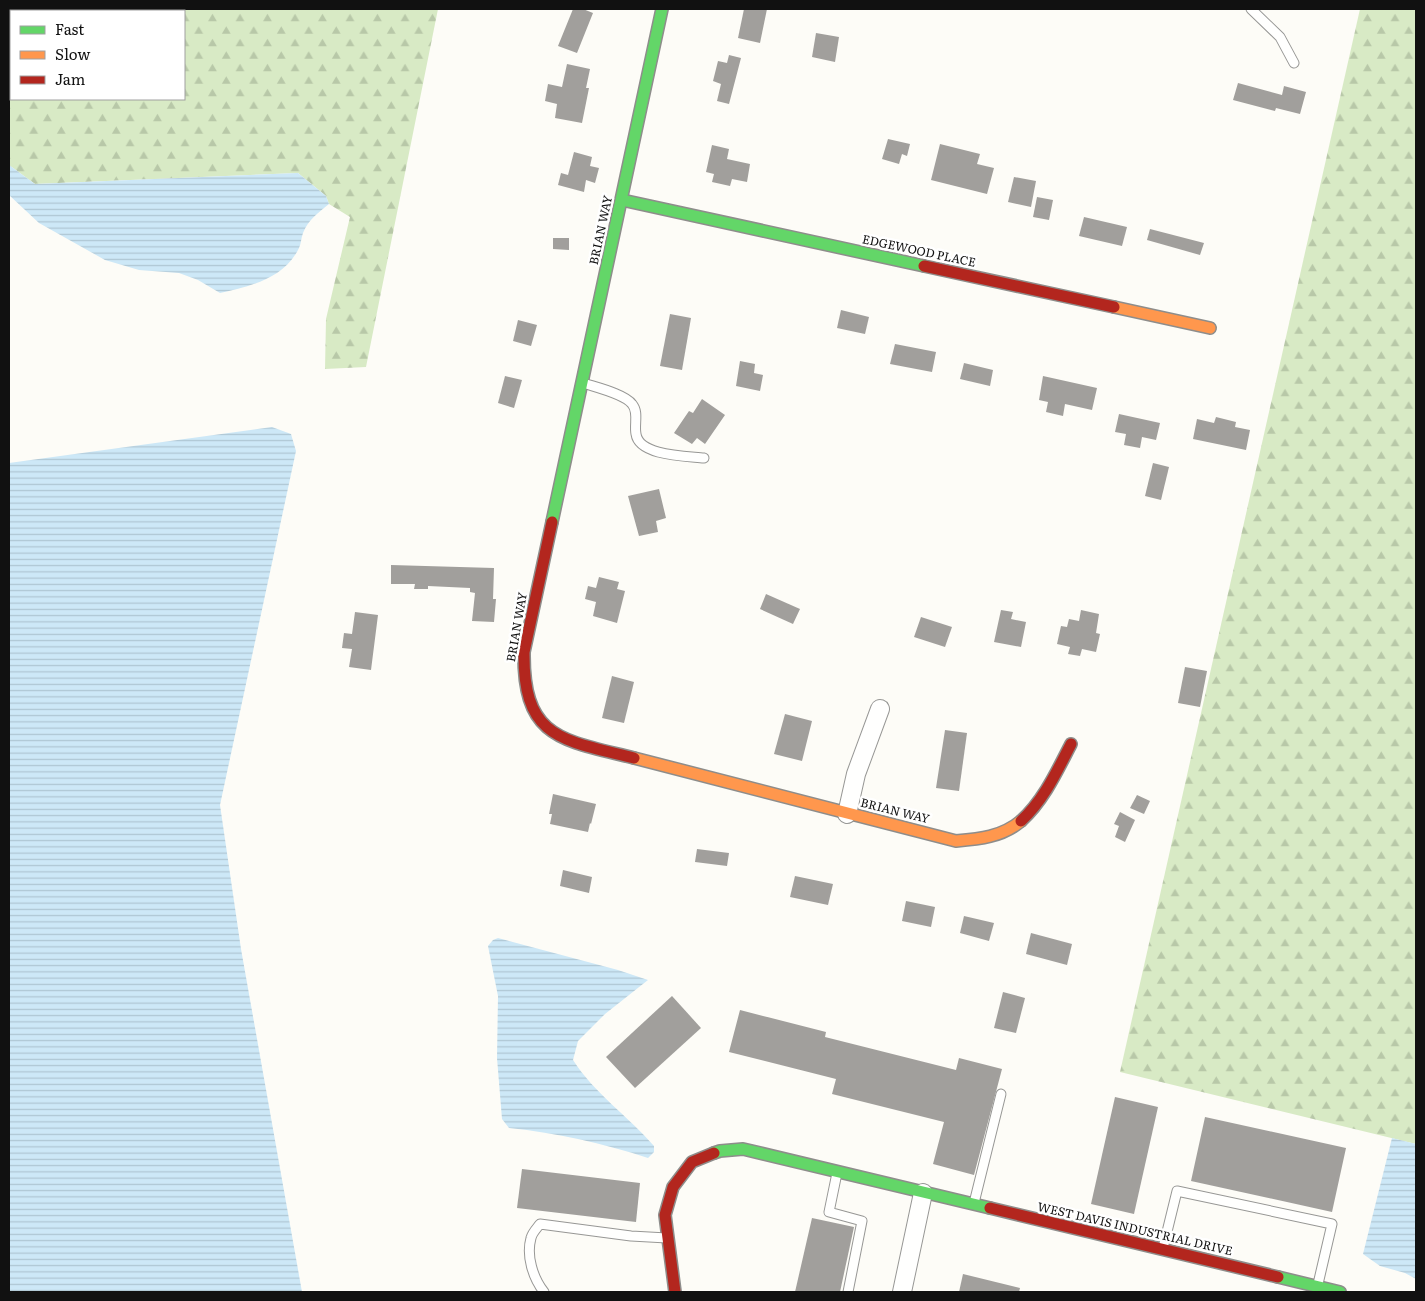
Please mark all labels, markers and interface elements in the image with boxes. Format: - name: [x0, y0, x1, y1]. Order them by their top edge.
- legend: [10, 10, 185, 100]
- text: Fast: [55, 17, 84, 40]
- text: Slow: [55, 42, 90, 65]
- text: Jam: [55, 67, 86, 90]
- street label: BRIAN WAY: [584, 193, 616, 266]
- street label: EDGEWOOD PLACE: [861, 229, 978, 271]
- street label: BRIAN WAY: [501, 590, 531, 663]
- street label: BRIAN WAY: [859, 793, 932, 827]
- street label: WEST DAVIS INDUSTRIAL DRIVE: [1036, 1197, 1235, 1259]

